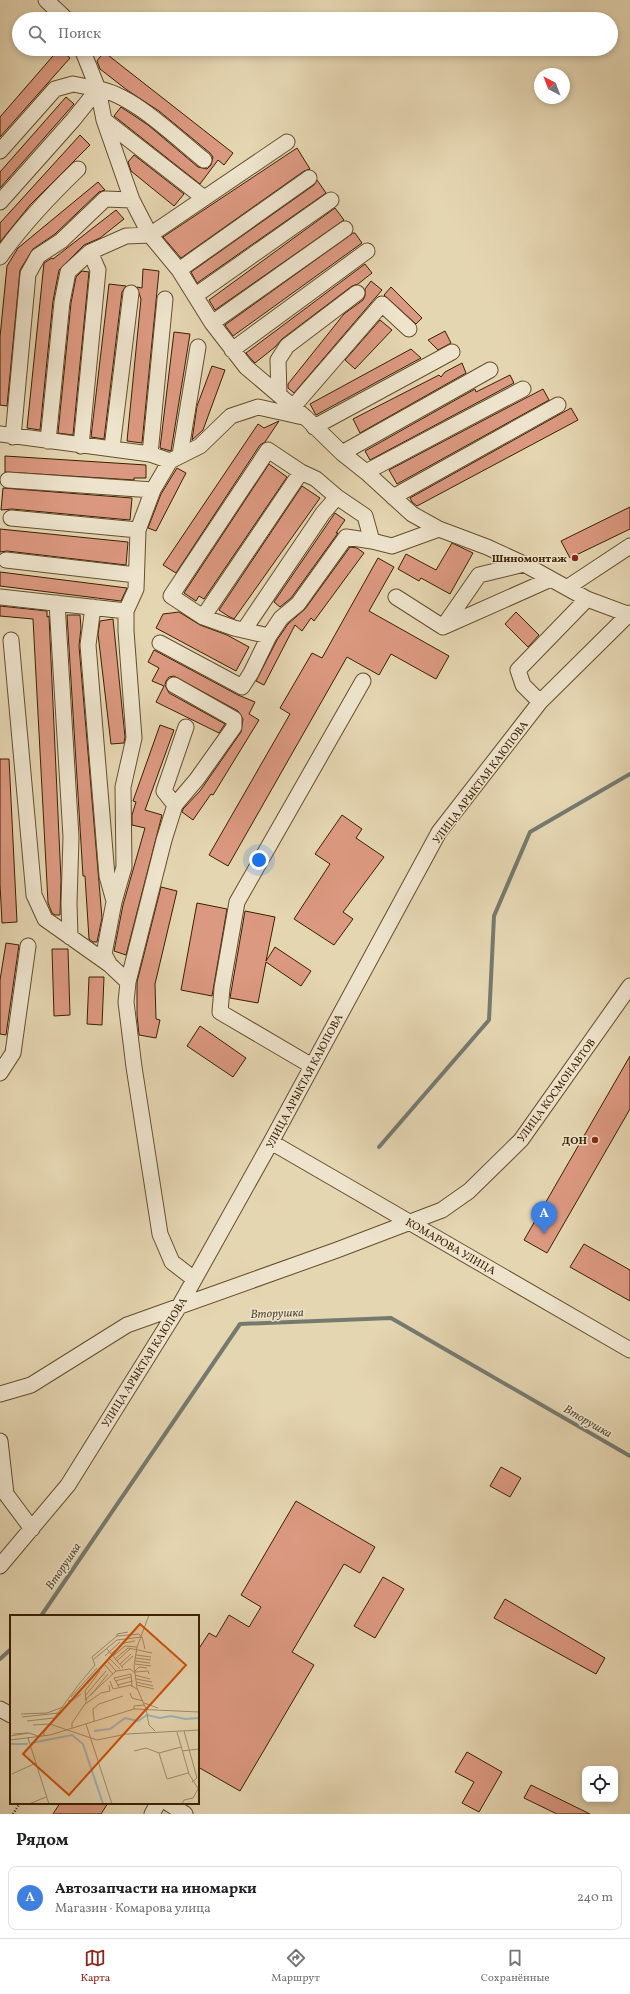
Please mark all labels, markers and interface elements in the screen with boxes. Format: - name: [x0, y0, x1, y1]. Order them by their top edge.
- search box: [12, 12, 618, 56]
- icon: search: [26, 23, 48, 45]
- text: Поиск: [58, 24, 101, 45]
- north arrow: [534, 68, 570, 104]
- place label: Шиномонтаж: [492, 552, 567, 567]
- marker: Шиномонтаж: [570, 553, 580, 563]
- street label: УЛИЦА АРЫКТАЯ КАЮПОВА: [430, 718, 533, 848]
- your location: [249, 850, 269, 870]
- street label: УЛИЦА АРЫКТАЯ КАЮПОВА: [263, 1012, 347, 1152]
- street label: УЛИЦА КОСМОНАВТОВ: [514, 1036, 600, 1146]
- place label: ДОН: [562, 1134, 587, 1149]
- marker: ДОН: [590, 1135, 600, 1145]
- pin: A: [531, 1201, 557, 1234]
- street label: КОМАРОВА УЛИЦА: [402, 1215, 498, 1279]
- street label: УЛИЦА АРЫКТАЯ КАЮПОВА: [99, 1295, 192, 1431]
- water label: Вторушка: [250, 1305, 304, 1323]
- water label: Вторушка: [560, 1402, 615, 1442]
- water label: Вторушка: [42, 1540, 86, 1593]
- inset map: [10, 1615, 199, 1804]
- map controls: [582, 1766, 618, 1802]
- button: locate: [582, 1766, 618, 1802]
- text: Рядом: [16, 1829, 69, 1852]
- text: Автозапчасти на иномарки: [55, 1879, 257, 1900]
- text: A: [25, 1889, 35, 1907]
- text: 240 m: [577, 1889, 613, 1907]
- text: Магазин · Комарова улица: [55, 1900, 211, 1918]
- tab: Карта: [80, 1947, 110, 1986]
- tab: Маршрут: [271, 1947, 320, 1986]
- tab: Сохранённые: [481, 1947, 549, 1986]

